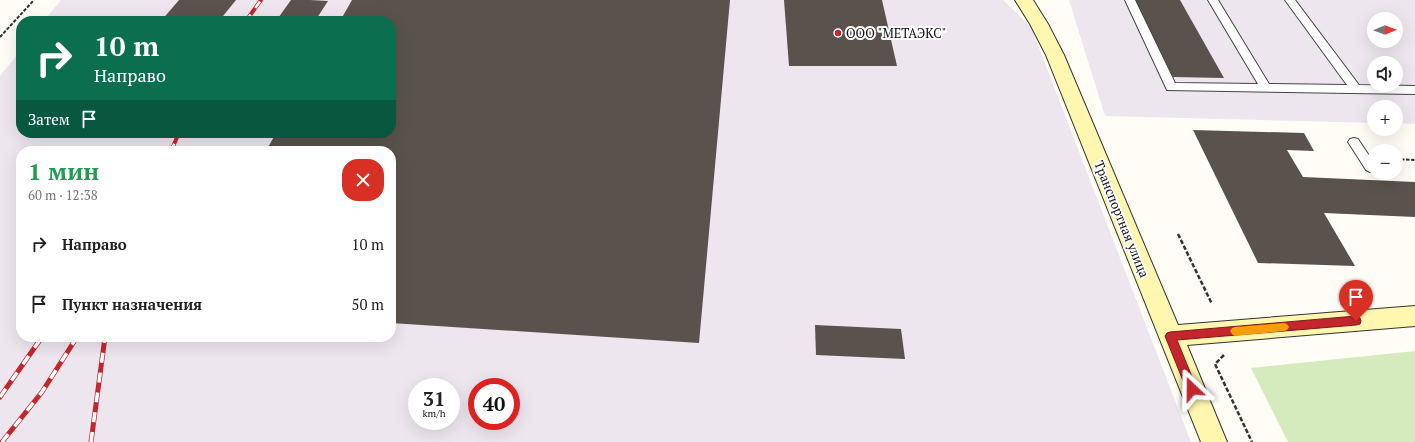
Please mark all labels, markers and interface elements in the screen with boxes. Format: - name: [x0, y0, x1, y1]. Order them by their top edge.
- north arrow: [1367, 12, 1403, 48]
- map controls: [1367, 12, 1403, 180]
- place label: ООО "МЕТАЭКС": [846, 24, 946, 42]
- text: 10 m: [94, 27, 159, 64]
- marker: ООО "МЕТАЭКС": [833, 28, 843, 38]
- icon: right: [28, 32, 80, 84]
- button: sound: [1367, 56, 1403, 92]
- text: Направо: [94, 63, 166, 87]
- button: +: [1367, 100, 1403, 136]
- icon: arrive: [78, 108, 100, 130]
- text: Затем: [28, 109, 70, 129]
- button: −: [1367, 144, 1403, 180]
- text: 1 мин: [28, 155, 99, 187]
- street label: Транспортная улица: [1090, 158, 1154, 281]
- button: close: [342, 159, 384, 201]
- text: 60 m · 12:38: [28, 186, 98, 204]
- icon: right: [28, 233, 50, 255]
- text: Направо: [62, 234, 127, 254]
- text: 10 m: [351, 234, 384, 254]
- pin: [1339, 280, 1373, 321]
- icon: arrive: [1345, 286, 1367, 308]
- icon: arrive: [28, 293, 50, 315]
- text: Пункт назначения: [62, 294, 202, 314]
- text: 50 m: [351, 294, 384, 314]
- position arrow: [1171, 368, 1213, 410]
- speed limit sign: 40: [468, 378, 520, 430]
- text: 31: [423, 385, 445, 412]
- text: km/h: [422, 407, 446, 420]

